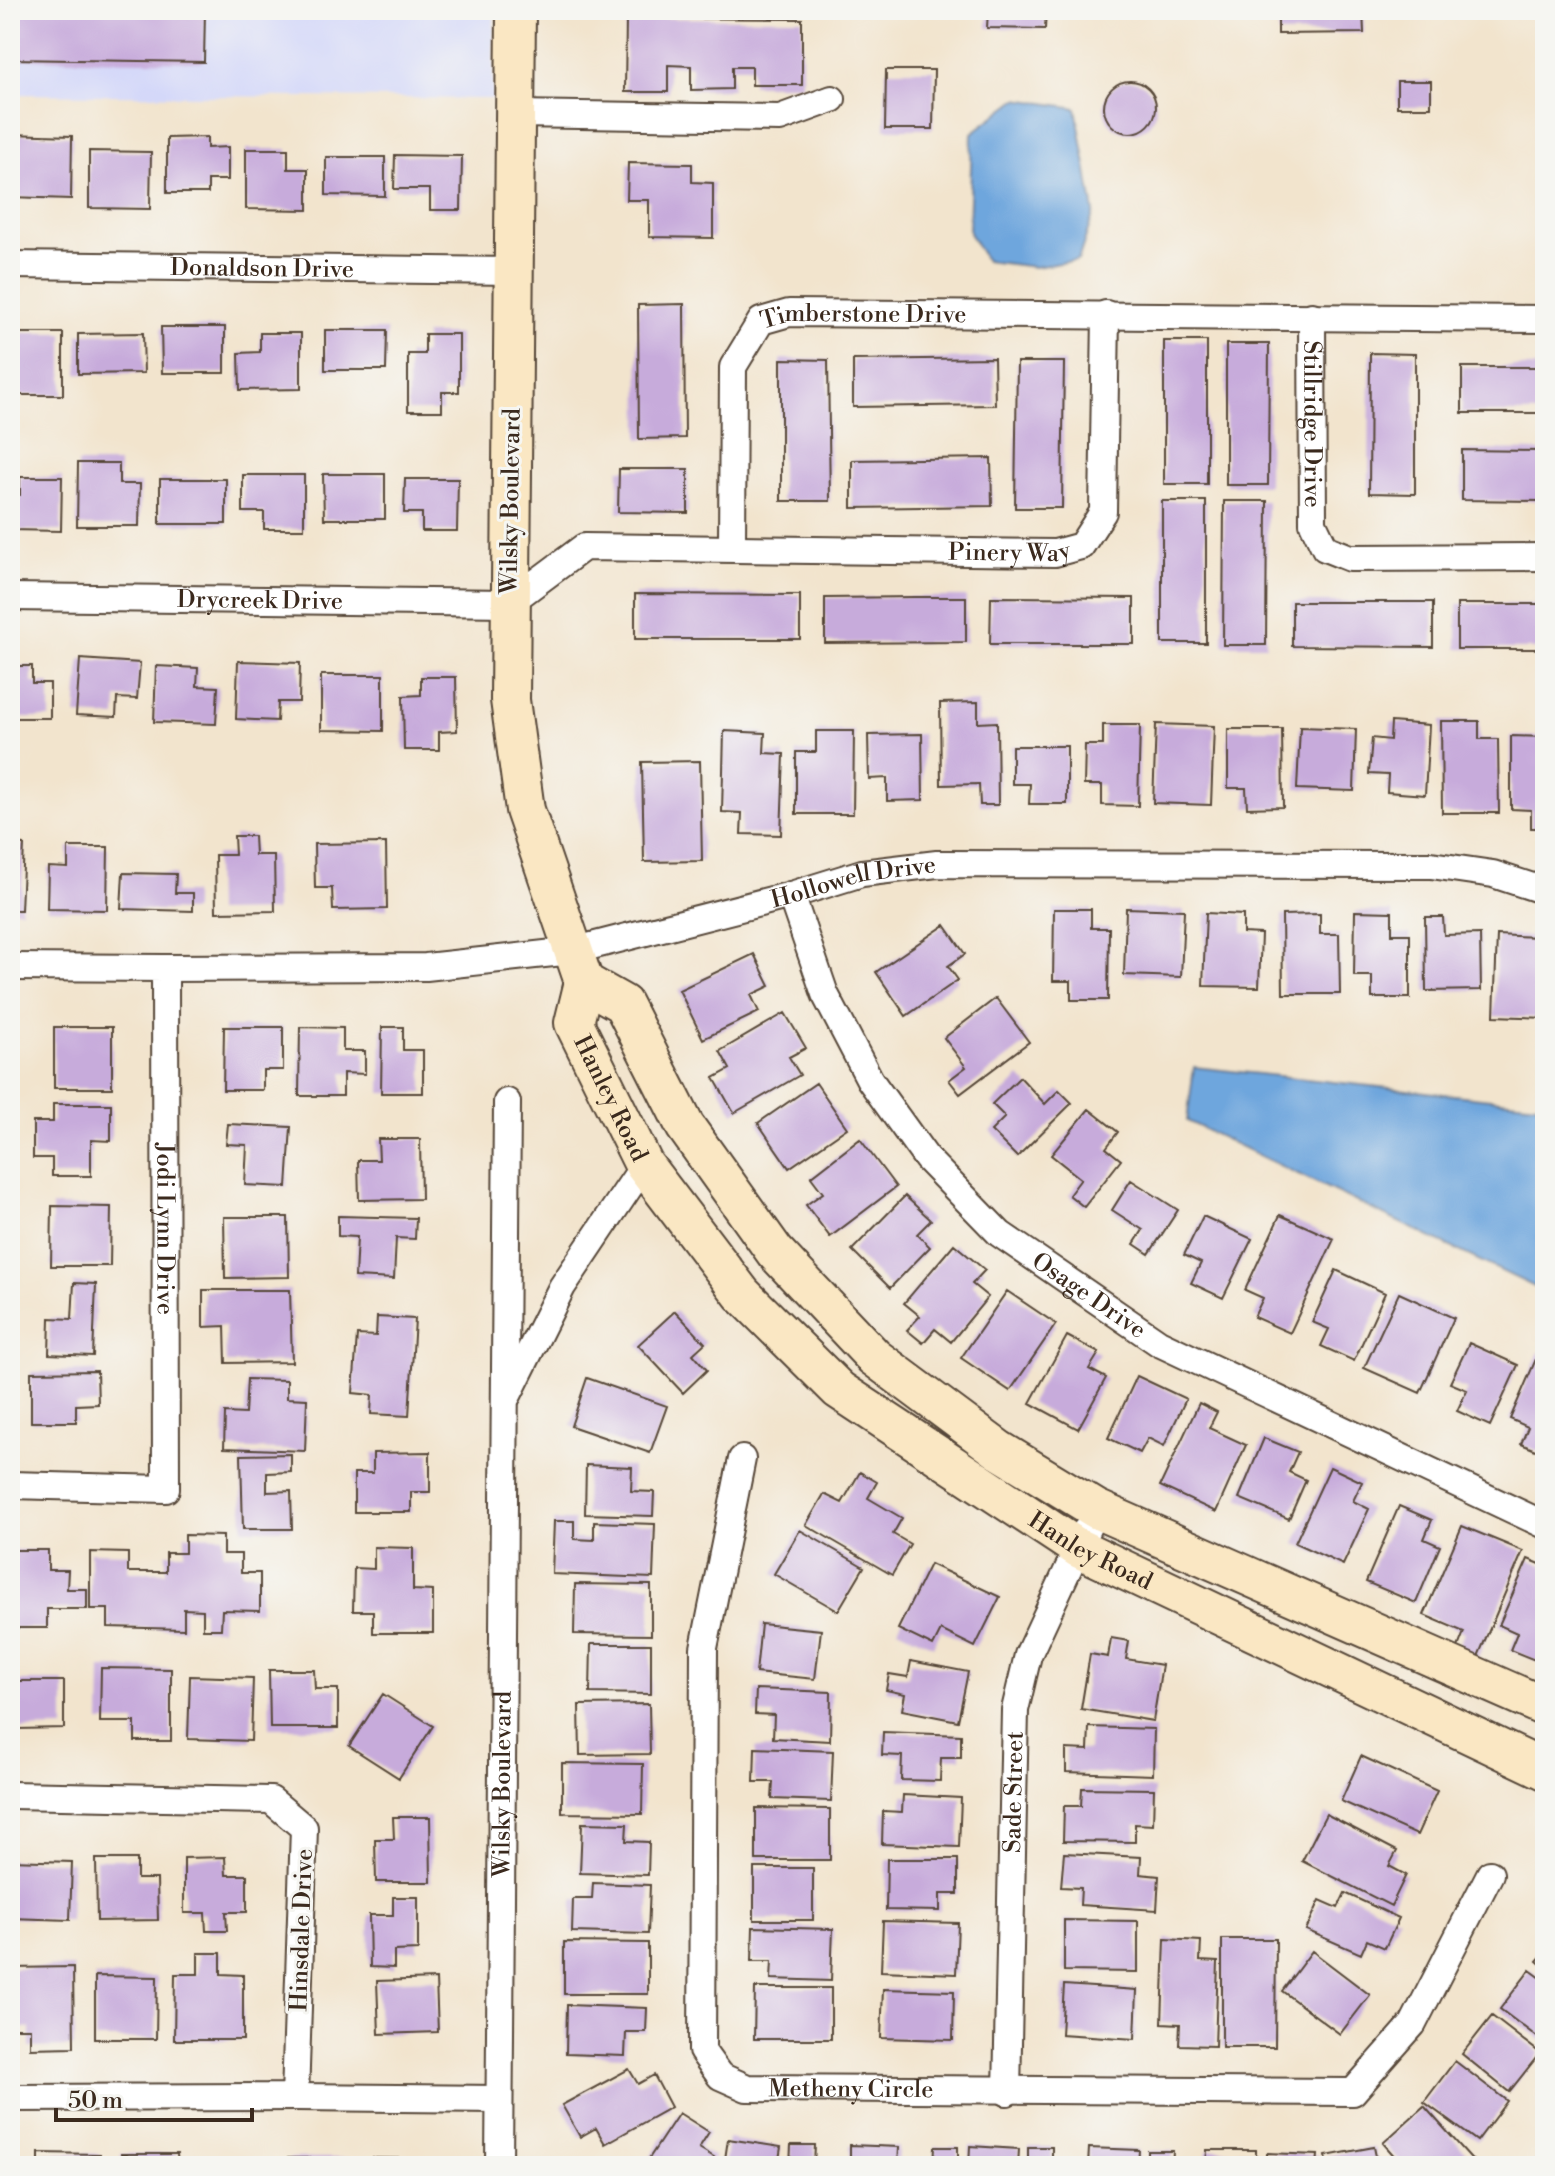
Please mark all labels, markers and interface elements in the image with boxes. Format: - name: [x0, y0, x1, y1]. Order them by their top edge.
- street label: Donaldson Drive: [170, 253, 354, 285]
- street label: Timberstone Drive: [757, 299, 967, 336]
- street label: Stillridge Drive: [1296, 340, 1327, 508]
- street label: Wilsky Boulevard: [494, 407, 528, 595]
- street label: Pinery Way: [948, 535, 1075, 569]
- street label: Drycreek Drive: [177, 585, 343, 617]
- street label: Hollowell Drive: [768, 850, 938, 916]
- street label: Hanley Road: [566, 1030, 654, 1167]
- street label: Jodi Lynn Drive: [149, 1142, 180, 1315]
- street label: Osage Drive: [1026, 1246, 1152, 1346]
- street label: Hanley Road: [1022, 1505, 1158, 1597]
- street label: Wilsky Boulevard: [487, 1690, 519, 1878]
- street label: Sade Street: [998, 1730, 1031, 1853]
- street label: Hinsdale Drive: [284, 1848, 320, 2012]
- scale bar: [56, 2072, 252, 2122]
- street label: Metheny Circle: [768, 2074, 933, 2105]
- text: 50 m: [68, 2086, 123, 2116]

